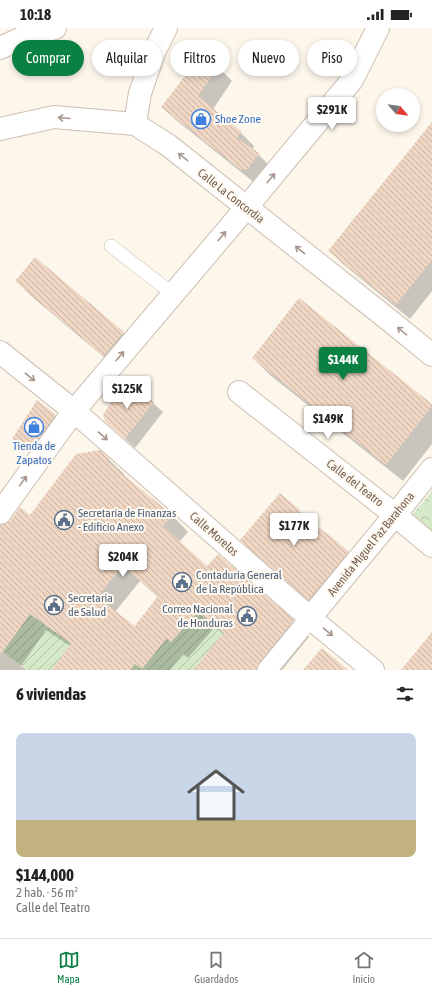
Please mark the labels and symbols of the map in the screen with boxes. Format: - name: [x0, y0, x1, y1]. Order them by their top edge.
- north arrow: [376, 88, 420, 132]
- pin: $291K: [304, 97, 360, 131]
- shop icon: Shoe Zone: [190, 108, 212, 130]
- place label: Shoe Zone: [215, 112, 261, 126]
- one-way arrow: [58, 114, 71, 122]
- one-way arrow: [178, 153, 188, 162]
- street label: Calle La Concordia: [195, 166, 267, 226]
- one-way arrow: [267, 172, 276, 183]
- one-way arrow: [218, 231, 227, 241]
- one-way arrow: [295, 245, 306, 254]
- one-way arrow: [396, 326, 407, 335]
- pin: $144K: [315, 347, 371, 381]
- one-way arrow: [115, 351, 124, 362]
- one-way arrow: [25, 372, 36, 381]
- pin: $125K: [99, 376, 155, 410]
- pin: $149K: [300, 406, 356, 440]
- shop icon: Tienda de Zapatos: [23, 416, 45, 438]
- one-way arrow: [98, 432, 108, 441]
- place label: Tienda de Zapatos: [12, 439, 56, 467]
- street label: Calle del Teatro: [324, 456, 387, 510]
- one-way arrow: [19, 476, 27, 487]
- street label: Avenida Miguel Paz Barahona: [325, 489, 417, 599]
- place label: Secretaria de Finanzas - Edificio Anexo: [78, 506, 176, 534]
- public building icon: Secretaria de Finanzas - Edificio Anexo: [53, 509, 75, 531]
- street label: Calle Morelos: [187, 509, 241, 559]
- pin: $177K: [266, 513, 322, 547]
- pin: $204K: [95, 544, 151, 578]
- place label: Contaduría General de la República: [196, 568, 283, 596]
- public building icon: Contaduría General de la República: [171, 571, 193, 593]
- place label: Secretaria de Salud: [68, 591, 113, 619]
- public building icon: Secretaria de Salud: [43, 594, 65, 616]
- place label: Correo Nacional de Honduras: [162, 602, 234, 630]
- public building icon: Correo Nacional de Honduras: [236, 605, 258, 627]
- one-way arrow: [322, 628, 333, 637]

